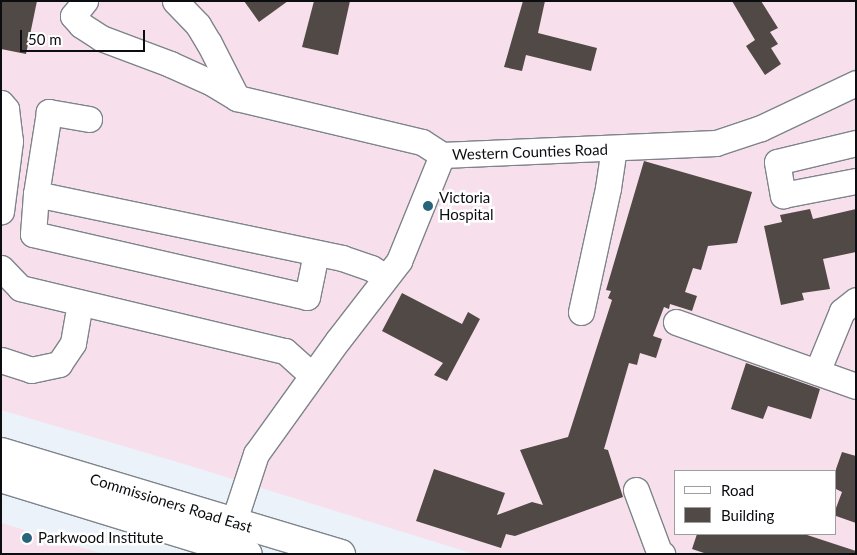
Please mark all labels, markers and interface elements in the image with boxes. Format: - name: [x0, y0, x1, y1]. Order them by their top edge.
- scale bar: [22, 20, 148, 52]
- text: 50 m: [28, 30, 62, 48]
- street label: Western Counties Road: [452, 140, 608, 164]
- place label: Victoria Hospital: [439, 188, 494, 223]
- marker: Victoria Hospital: [421, 199, 435, 213]
- street label: Commissioners Road East: [88, 470, 254, 536]
- legend: [674, 470, 837, 535]
- text: Road: [721, 481, 754, 499]
- text: Building: [721, 506, 774, 524]
- place label: Parkwood Institute: [38, 529, 163, 547]
- marker: Parkwood Institute: [20, 531, 34, 545]

